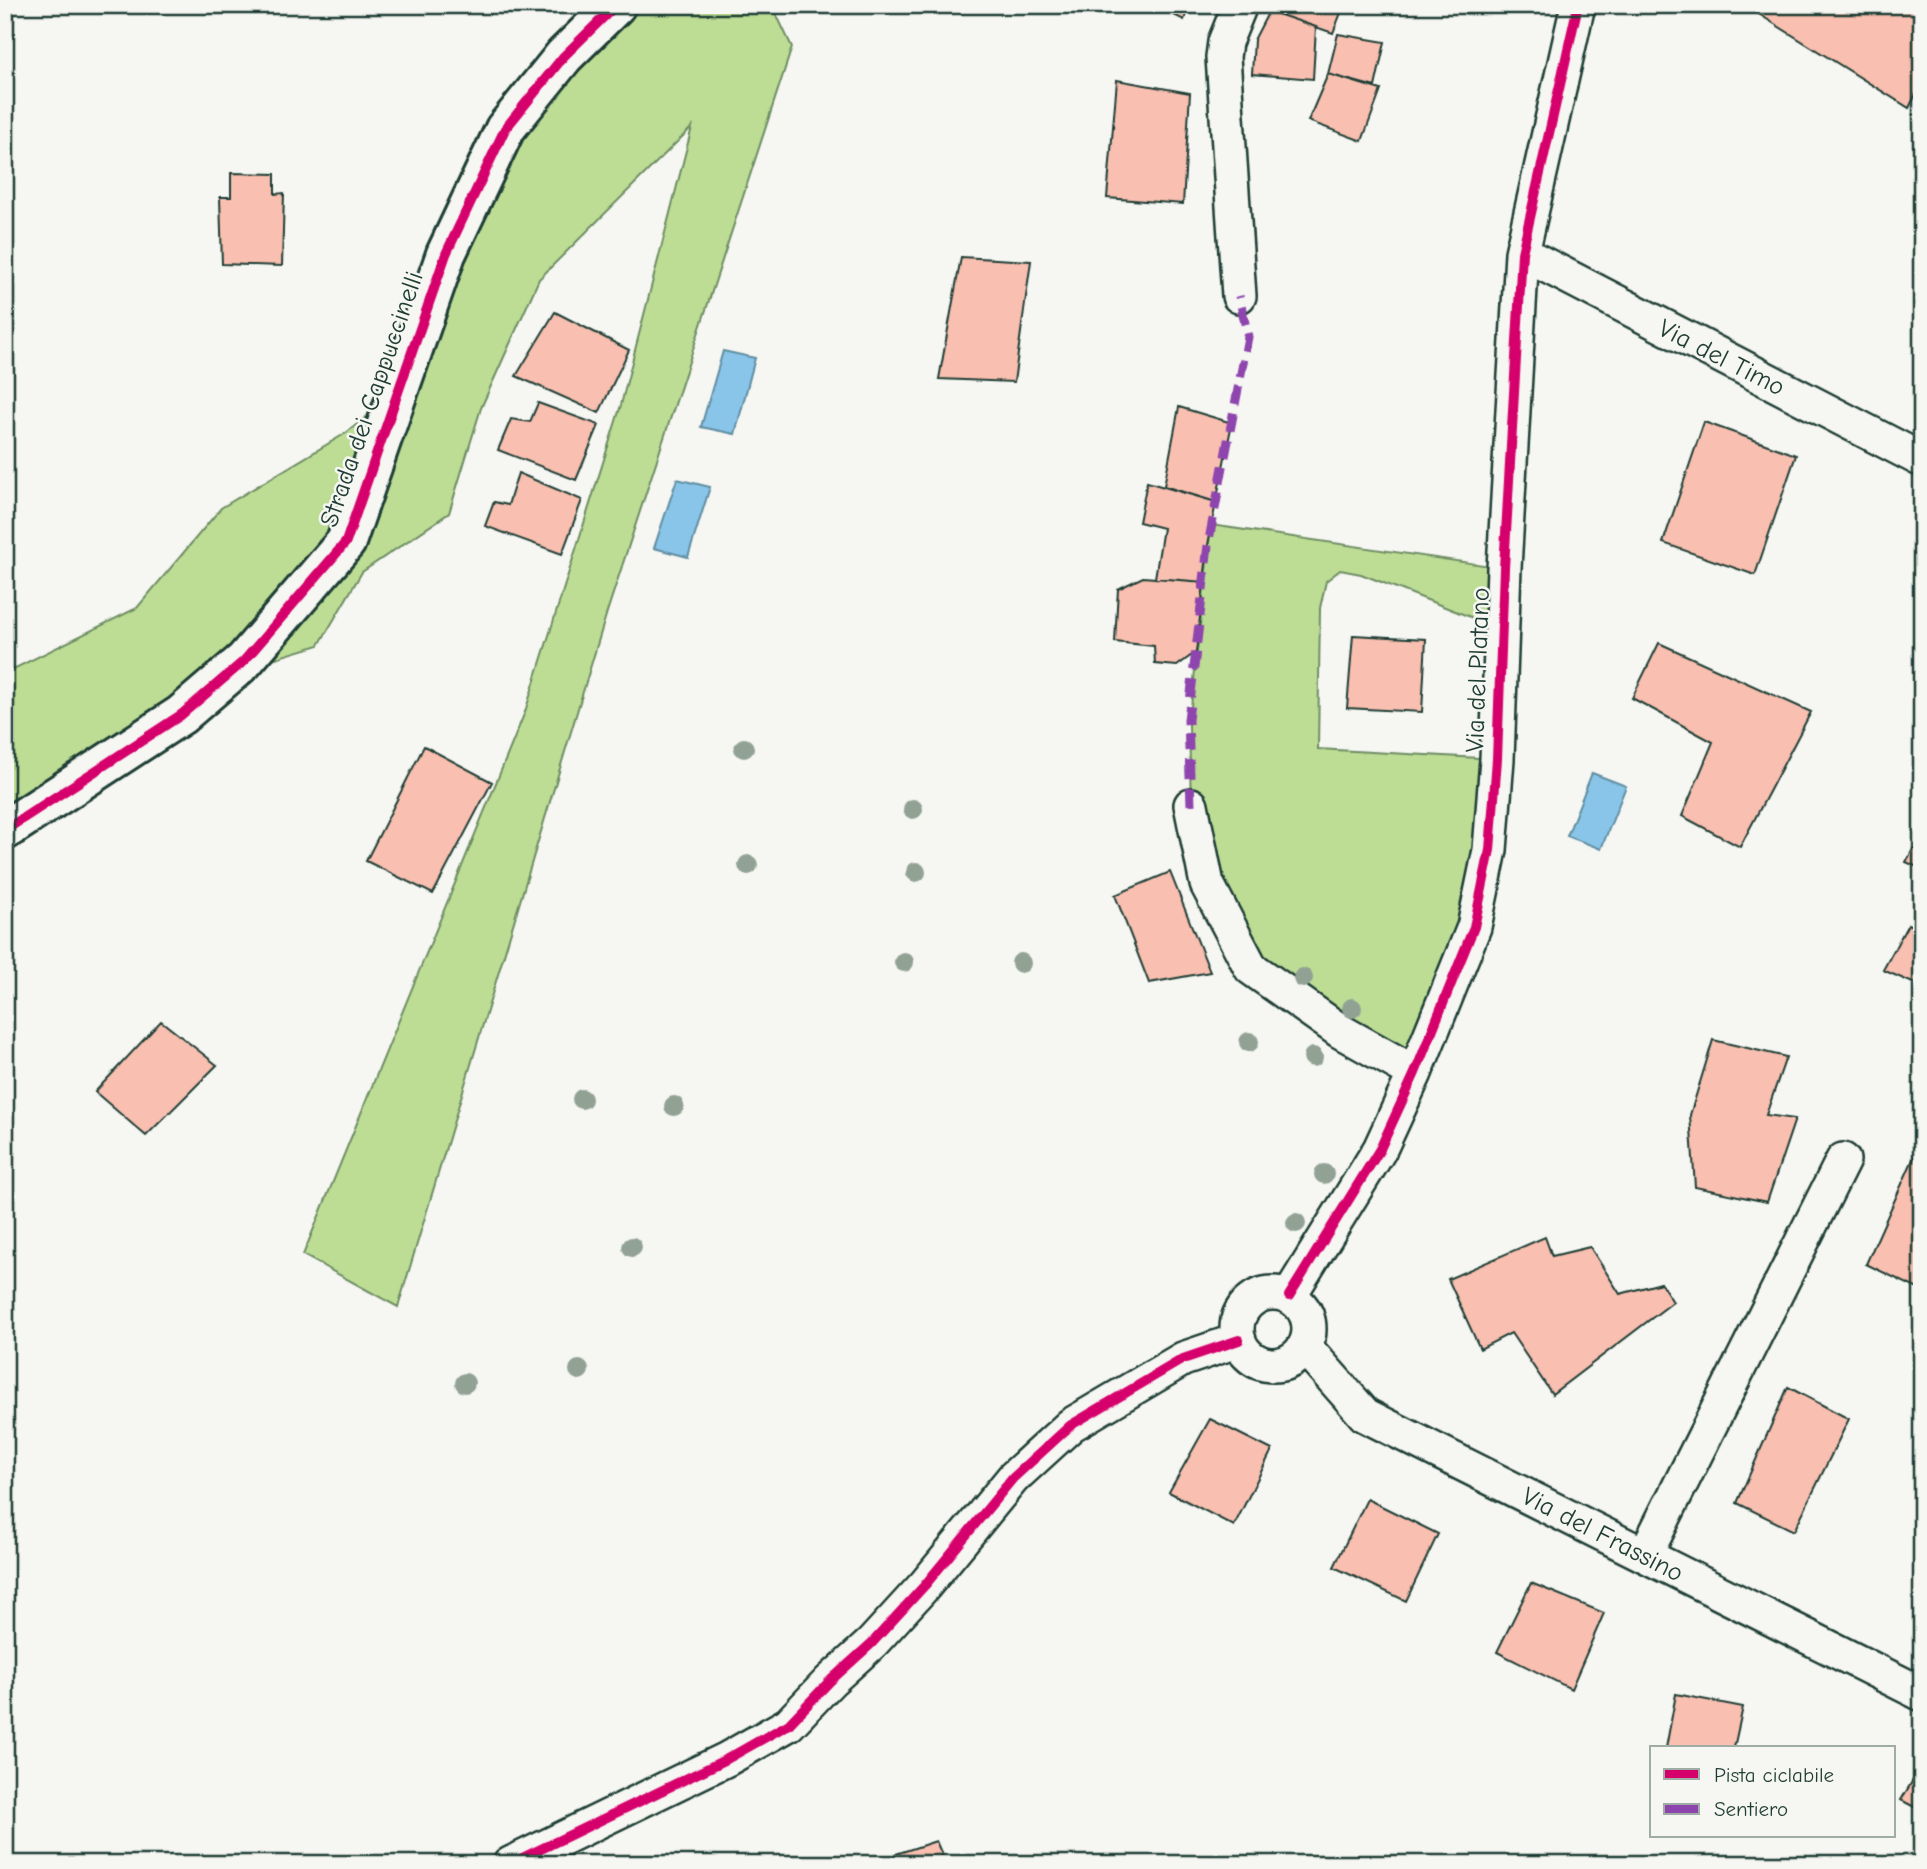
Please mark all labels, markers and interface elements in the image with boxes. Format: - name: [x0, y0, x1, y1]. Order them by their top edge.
- street label: Strada dei Cappuccinelli: [314, 268, 430, 531]
- street label: Via del Timo: [1653, 313, 1790, 403]
- street label: Via del Platano: [1460, 587, 1496, 753]
- street label: Via del Frassino: [1517, 1481, 1688, 1588]
- legend: [1650, 1746, 1896, 1838]
- text: Pista ciclabile: [1714, 1763, 1834, 1787]
- text: Sentiero: [1714, 1797, 1788, 1821]

